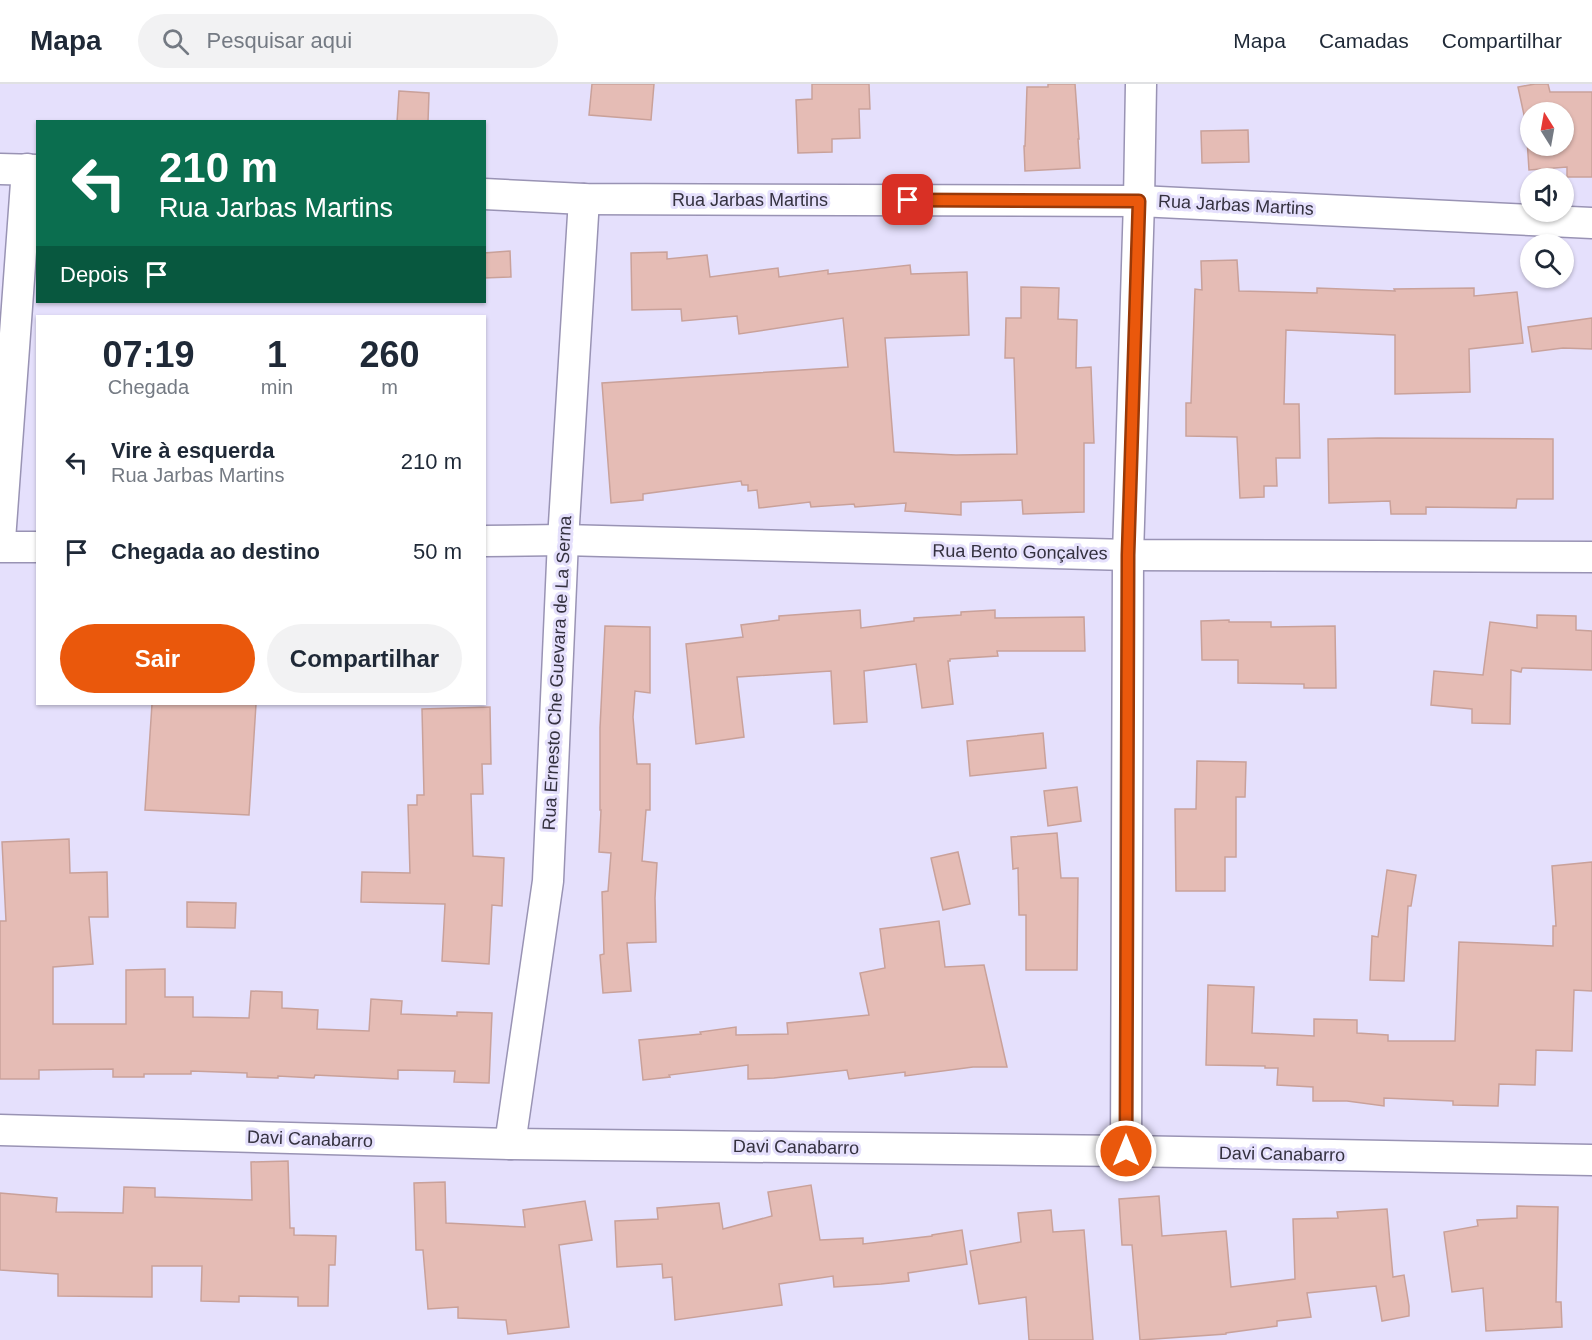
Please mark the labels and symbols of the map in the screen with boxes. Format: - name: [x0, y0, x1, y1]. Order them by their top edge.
- north arrow: [1520, 102, 1574, 156]
- pin: [882, 174, 933, 225]
- street label: Rua Jarbas Martins: [672, 190, 828, 210]
- street label: Rua Jarbas Martins: [1158, 191, 1314, 219]
- street label: Rua Ernesto Che Guevara de La Serna: [539, 514, 575, 831]
- street label: Rua Bento Gonçalves: [932, 540, 1108, 564]
- position arrow: [1094, 1119, 1158, 1183]
- street label: Davi Canabarro: [247, 1127, 373, 1151]
- street label: Davi Canabarro: [733, 1136, 859, 1158]
- street label: Davi Canabarro: [1219, 1143, 1345, 1165]

